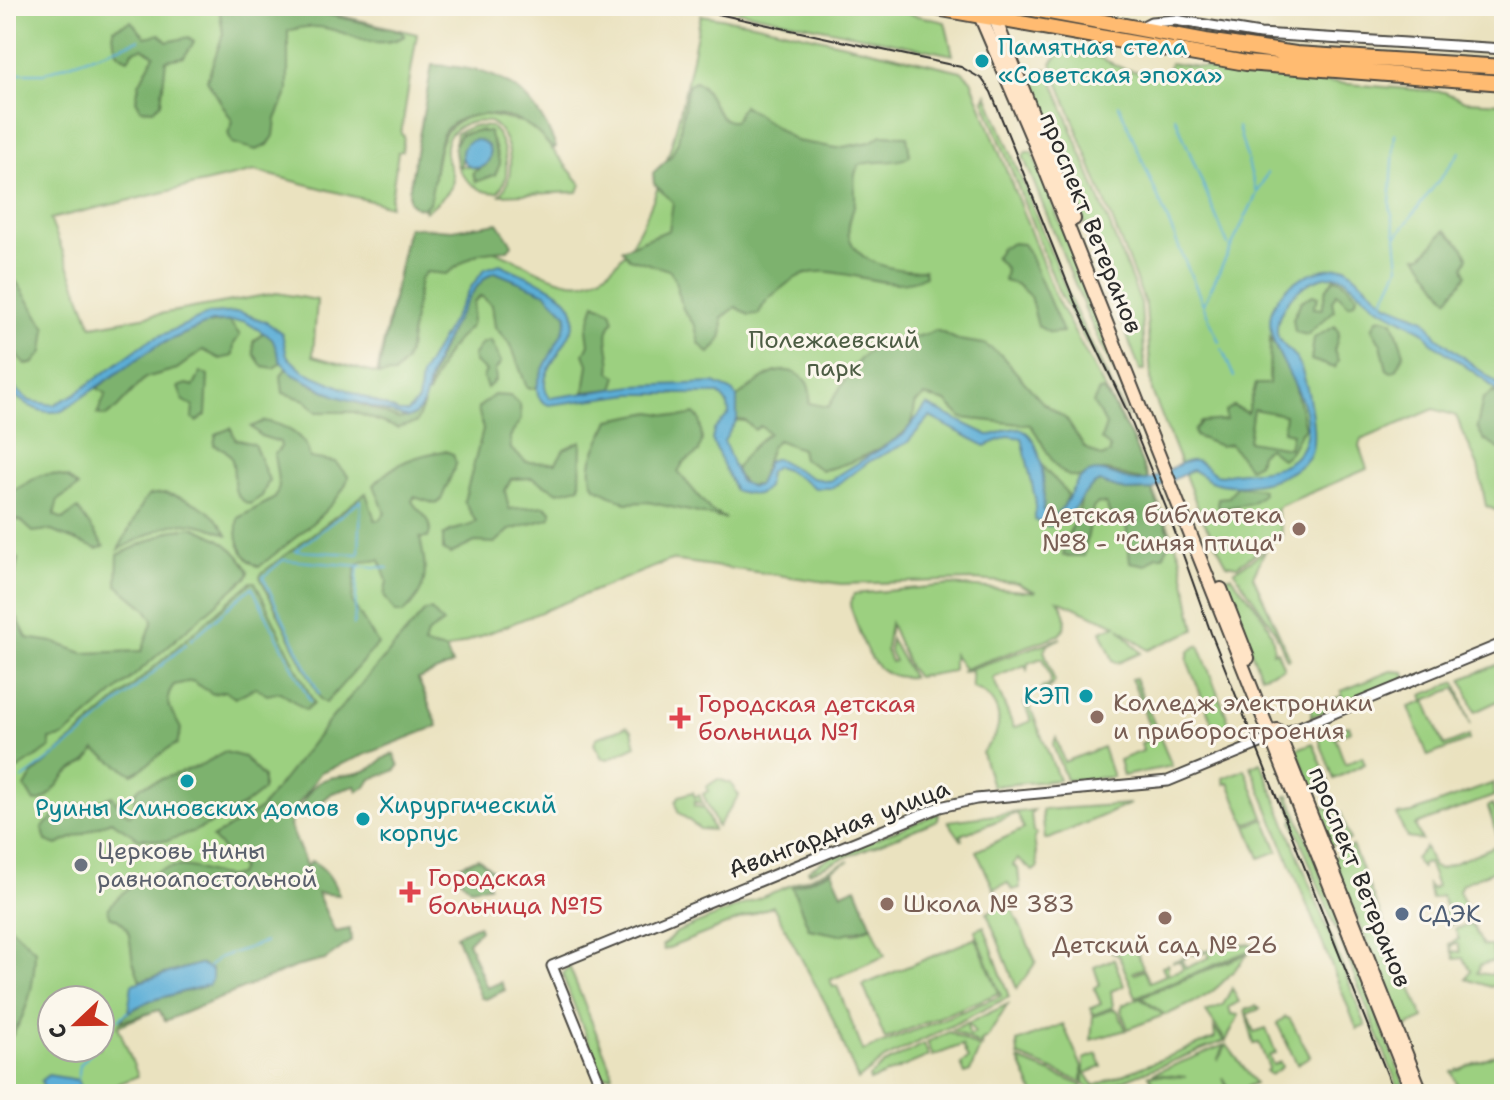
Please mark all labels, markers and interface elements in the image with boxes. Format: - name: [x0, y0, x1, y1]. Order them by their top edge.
- place label: Памятная стела «Советская эпоха»: [998, 31, 1223, 91]
- marker: Памятная стела «Советская эпоха»: [973, 52, 991, 70]
- street label: проспект Ветеранов: [1032, 108, 1150, 338]
- park label: Полежаевский парк: [749, 324, 919, 384]
- place label: Детская библиотека №8 - "Синяя птица": [1042, 499, 1283, 559]
- marker: Детская библиотека №8 - "Синяя птица": [1290, 520, 1308, 538]
- place label: КЭП: [1023, 680, 1070, 712]
- marker: КЭП: [1077, 687, 1095, 705]
- place label: Колледж электроники и приборостроения: [1113, 687, 1373, 747]
- place label: Городская детская больница №1: [698, 688, 916, 748]
- marker: Городская детская больница №1: [669, 707, 691, 729]
- marker: Колледж электроники и приборостроения: [1088, 708, 1106, 726]
- street label: проспект Ветеранов: [1301, 762, 1419, 992]
- marker: Руины Клиновских домов: [178, 772, 196, 790]
- street label: Авангардная улица: [724, 772, 954, 886]
- place label: Хирургический корпус: [379, 789, 557, 849]
- place label: Руины Клиновских домов: [35, 792, 339, 824]
- marker: Хирургический корпус: [354, 810, 372, 828]
- place label: Церковь Нины равноапостольной: [97, 835, 317, 895]
- marker: Церковь Нины равноапостольной: [72, 856, 90, 874]
- place label: Городская больница №15: [428, 862, 603, 922]
- marker: Городская больница №15: [399, 881, 421, 903]
- place label: Школа № 383: [903, 888, 1075, 920]
- marker: Школа № 383: [878, 895, 896, 913]
- place label: СДЭК: [1418, 898, 1482, 930]
- marker: СДЭК: [1393, 905, 1411, 923]
- marker: Детский сад № 26: [1156, 909, 1174, 927]
- place label: Детский сад № 26: [1052, 929, 1278, 961]
- north arrow: [36, 984, 116, 1064]
- text: С: [42, 1020, 74, 1043]

